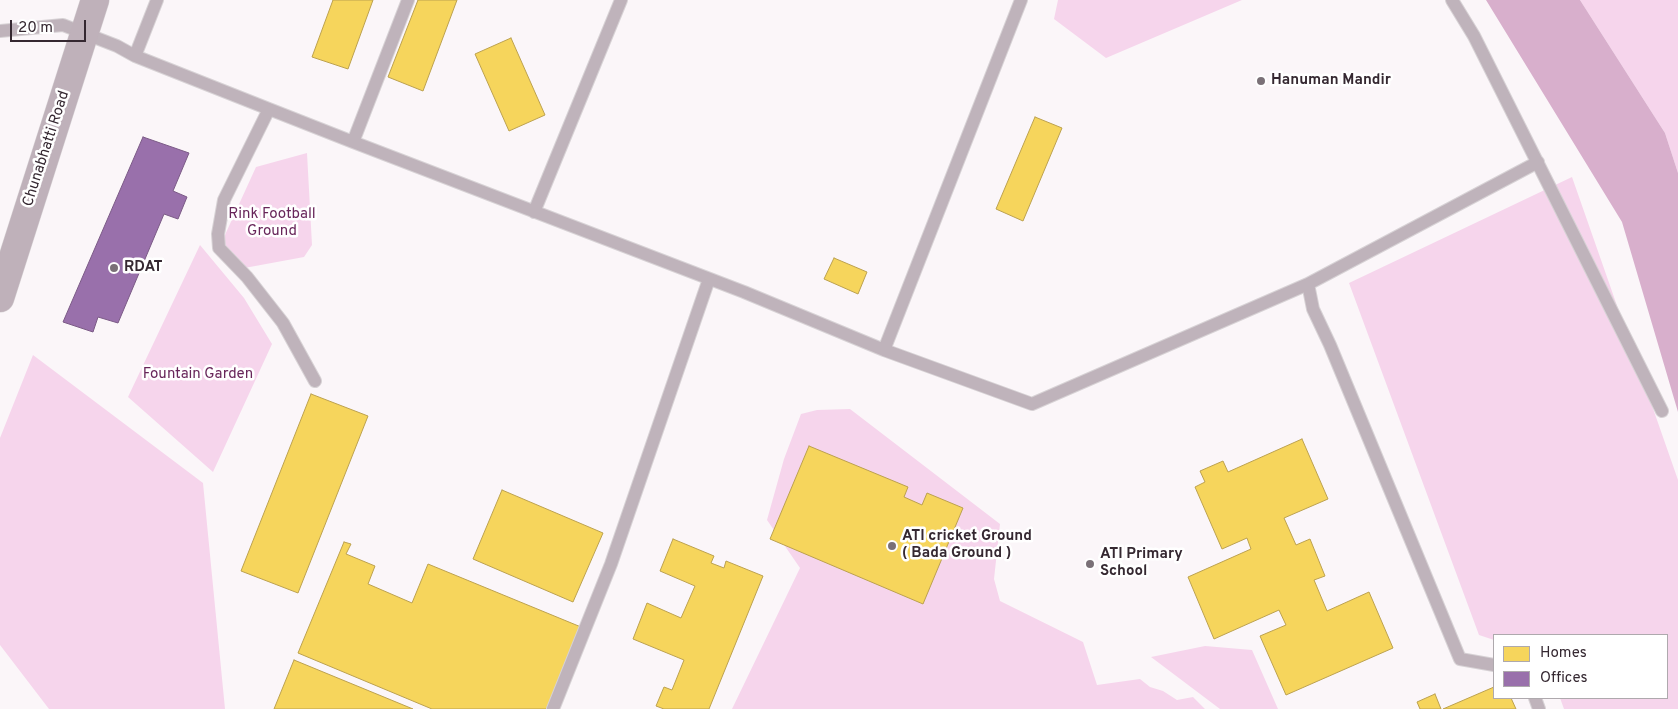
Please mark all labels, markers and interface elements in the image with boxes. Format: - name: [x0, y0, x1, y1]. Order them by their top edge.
- scale bar: [12, 10, 89, 42]
- text: 20 m: [18, 19, 53, 38]
- place label: Hanuman Mandir: [1271, 72, 1391, 90]
- marker: Hanuman Mandir: [1255, 75, 1267, 87]
- street label: Chunabhatti Road: [20, 89, 74, 209]
- park label: Rink Football Ground: [228, 206, 316, 241]
- place label: RDAT: [124, 259, 163, 277]
- marker: RDAT: [108, 262, 120, 274]
- park label: Fountain Garden: [143, 366, 253, 384]
- place label: ATI cricket Ground ( Bada Ground ): [902, 528, 1032, 563]
- marker: ATI cricket Ground ( Bada Ground ): [886, 540, 898, 552]
- place label: ATI Primary School: [1100, 546, 1183, 581]
- marker: ATI Primary School: [1084, 558, 1096, 570]
- legend: [1493, 634, 1668, 699]
- text: Homes: [1540, 644, 1587, 663]
- text: Offices: [1540, 669, 1587, 688]

